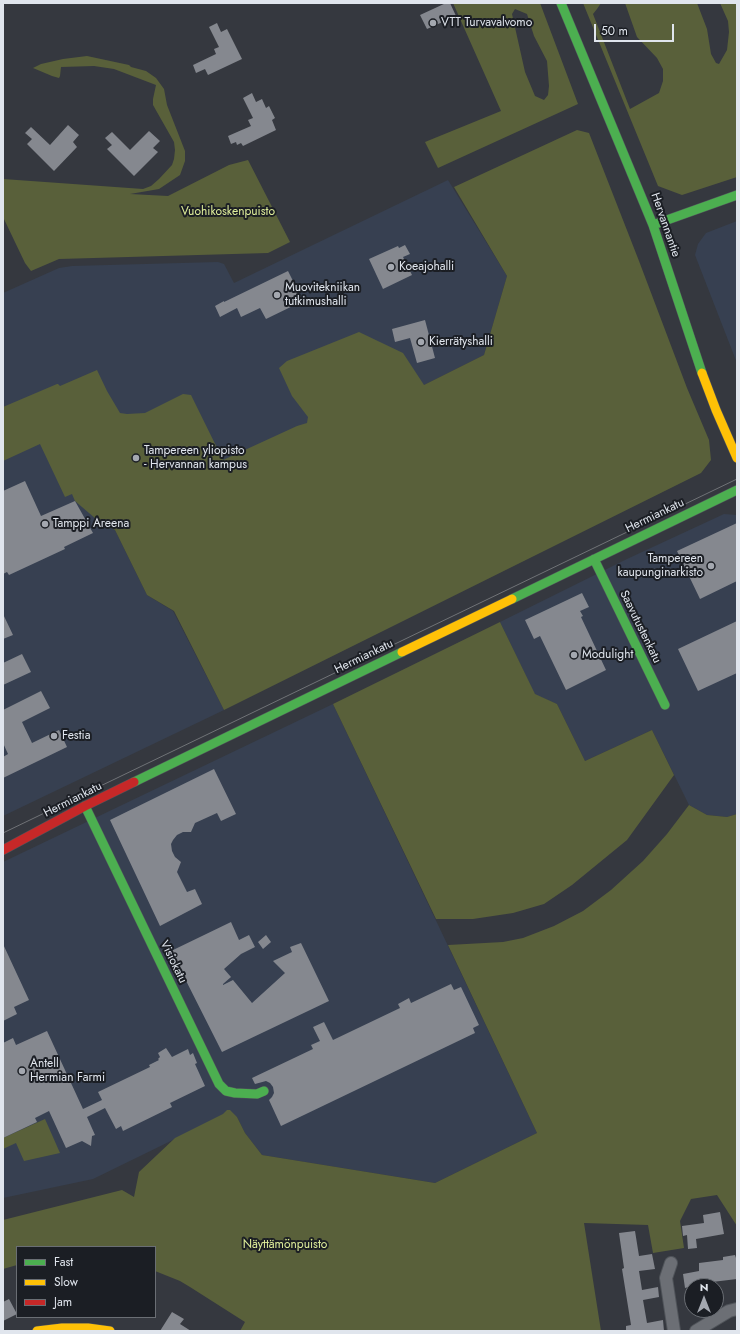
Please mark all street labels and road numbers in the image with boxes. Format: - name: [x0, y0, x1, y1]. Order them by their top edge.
- street label: Hervannantie: [647, 191, 683, 259]
- street label: Hermiankatu: [623, 496, 687, 536]
- street label: Saavutustenkatu: [616, 588, 664, 666]
- street label: Hermiankatu: [332, 637, 396, 677]
- street label: Hermiankatu: [41, 779, 105, 821]
- street label: Visiokatu: [156, 938, 190, 986]

